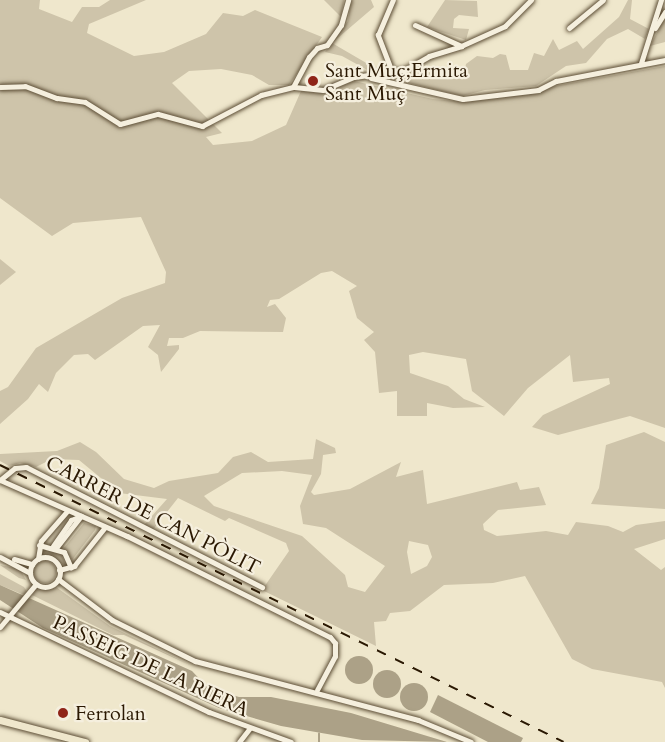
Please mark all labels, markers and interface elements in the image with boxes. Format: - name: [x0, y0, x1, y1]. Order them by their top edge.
- place label: Sant Muç;Ermita Sant Muç: [325, 58, 468, 105]
- marker: Sant Muç;Ermita Sant Muç: [306, 74, 320, 88]
- street label: CARRER DE CAN PÒLIT: [42, 450, 264, 580]
- street label: PASSEIG DE LA RIERA: [49, 610, 253, 722]
- place label: Ferrolan: [75, 701, 146, 725]
- marker: Ferrolan: [56, 706, 70, 720]

